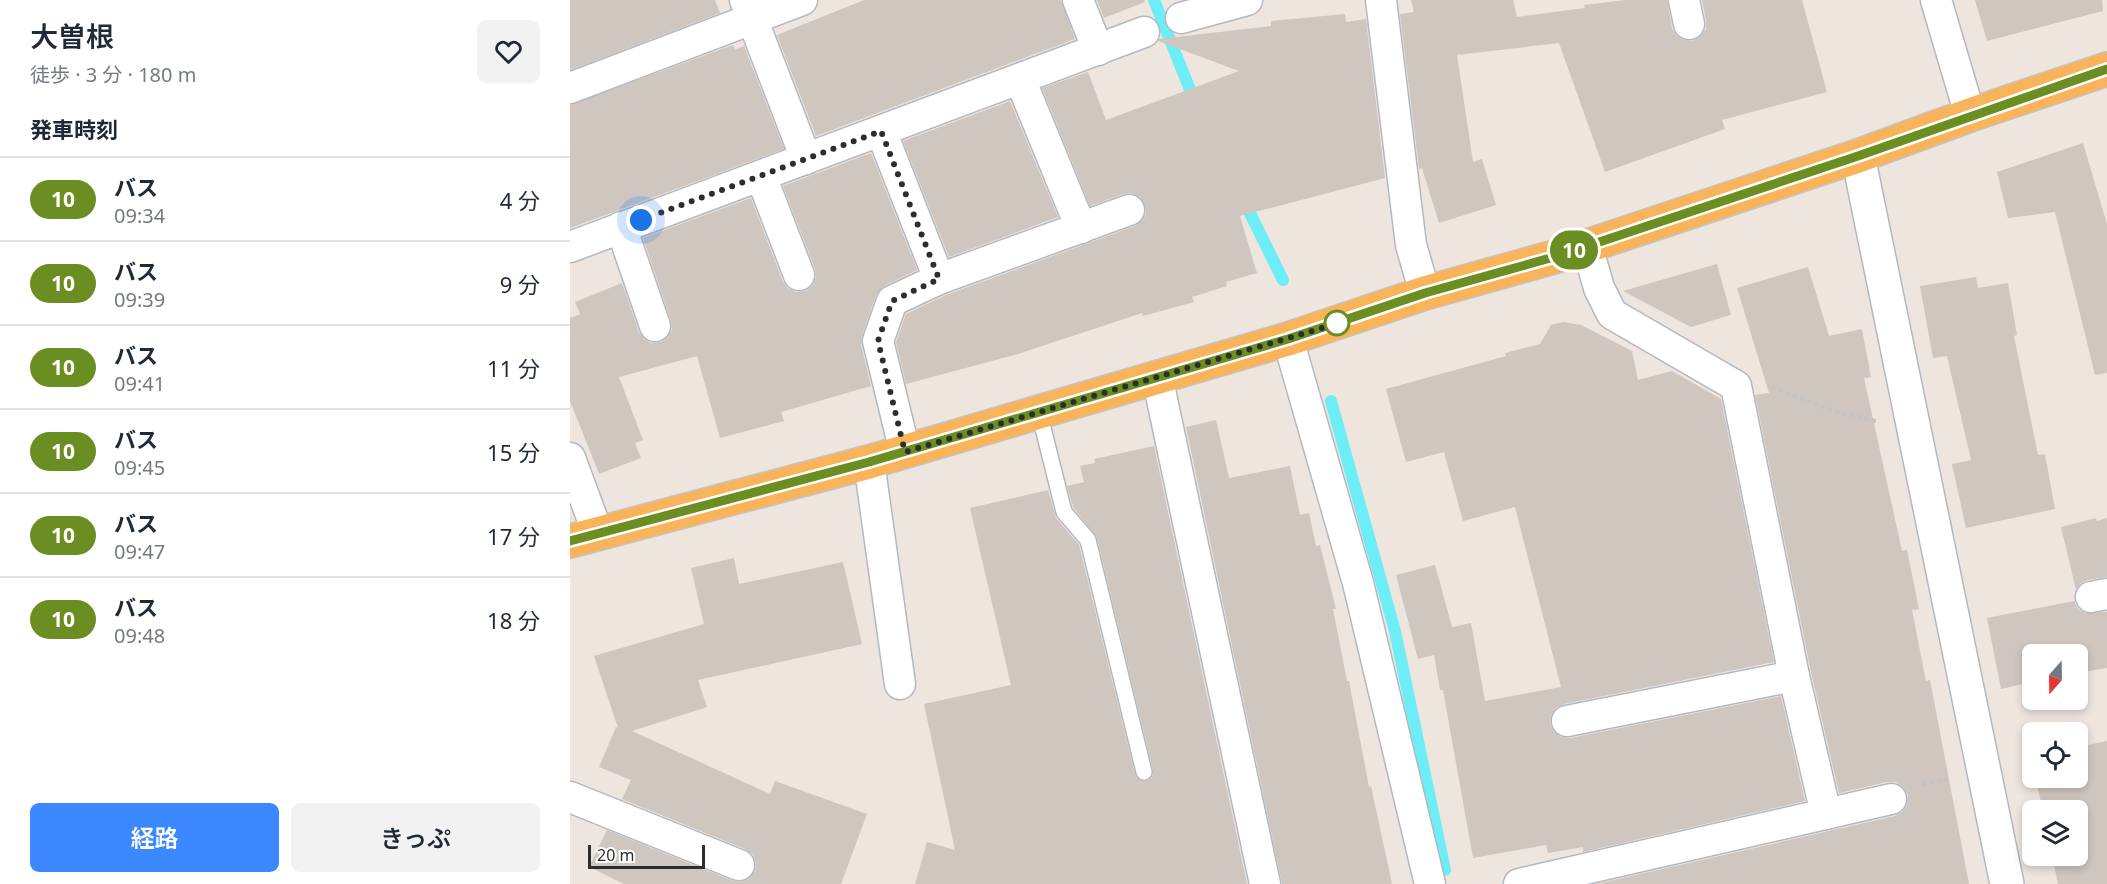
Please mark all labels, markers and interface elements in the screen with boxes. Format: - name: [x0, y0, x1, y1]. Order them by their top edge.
- text: 大曽根: [30, 17, 114, 55]
- button: heart: [477, 20, 540, 83]
- text: 徒歩 · 3 分 · 180 m: [30, 61, 196, 88]
- text: 発車時刻: [30, 114, 118, 144]
- text: バス: [114, 172, 158, 202]
- text: 10: [51, 185, 75, 213]
- text: 4 分: [500, 185, 540, 215]
- text: 09:34: [114, 202, 165, 229]
- your location: [626, 205, 656, 235]
- line badge: 10: [1547, 230, 1601, 270]
- text: 10: [1562, 236, 1586, 264]
- text: バス: [114, 256, 158, 286]
- text: 10: [51, 269, 75, 297]
- text: 9 分: [500, 269, 540, 299]
- text: 09:39: [114, 286, 165, 313]
- unlabelled marker: [1324, 310, 1350, 336]
- text: バス: [114, 340, 158, 370]
- text: 10: [51, 353, 75, 381]
- text: 11 分: [487, 353, 540, 383]
- text: 09:41: [114, 370, 165, 397]
- text: バス: [114, 424, 158, 454]
- text: 10: [51, 437, 75, 465]
- text: 15 分: [487, 437, 540, 467]
- text: 09:45: [114, 454, 165, 481]
- text: バス: [114, 508, 158, 538]
- text: 10: [51, 521, 75, 549]
- text: 17 分: [487, 521, 540, 551]
- text: 09:47: [114, 538, 165, 565]
- text: バス: [114, 592, 158, 622]
- text: 10: [51, 605, 75, 633]
- text: 18 分: [487, 605, 540, 635]
- text: 09:48: [114, 622, 165, 649]
- north arrow: [2022, 644, 2088, 710]
- map controls: [2022, 644, 2088, 866]
- button: locate: [2022, 722, 2088, 788]
- button: layers: [2022, 800, 2088, 866]
- button: 経路: [30, 803, 279, 872]
- button: きっぷ: [291, 803, 540, 872]
- scale bar: [588, 842, 705, 870]
- text: 20 m: [597, 844, 634, 866]

